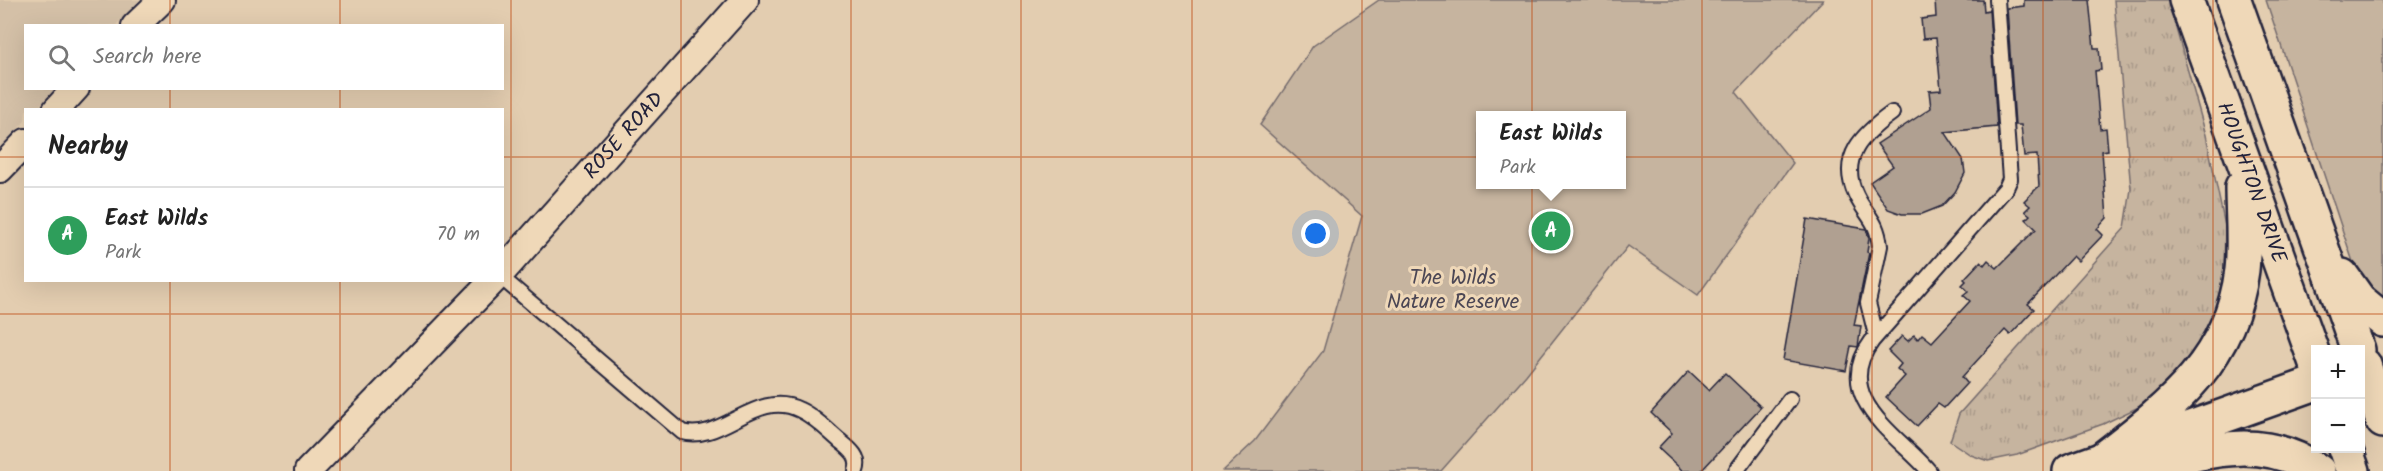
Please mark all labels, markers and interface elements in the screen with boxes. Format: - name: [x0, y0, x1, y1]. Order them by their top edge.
- search box: [24, 24, 504, 90]
- text: Search here: [93, 40, 201, 75]
- icon: search: [45, 41, 78, 74]
- street label: ROSE ROAD: [575, 84, 672, 187]
- street label: HOUGHTON DRIVE: [2207, 98, 2296, 268]
- popup: [1476, 111, 1626, 189]
- text: East Wilds: [1500, 117, 1602, 152]
- text: Nearby: [48, 126, 128, 168]
- text: Park: [1500, 152, 1536, 184]
- text: East Wilds: [105, 202, 208, 237]
- pin: A: [1532, 208, 1570, 254]
- text: A: [61, 219, 74, 251]
- text: 70 m: [437, 219, 480, 251]
- your location: [1301, 219, 1330, 248]
- text: Park: [105, 237, 141, 269]
- park label: The Wilds Nature Reserve: [1387, 262, 1520, 319]
- map controls: [2311, 345, 2365, 453]
- button: +: [2311, 345, 2365, 399]
- button: −: [2311, 399, 2365, 453]

